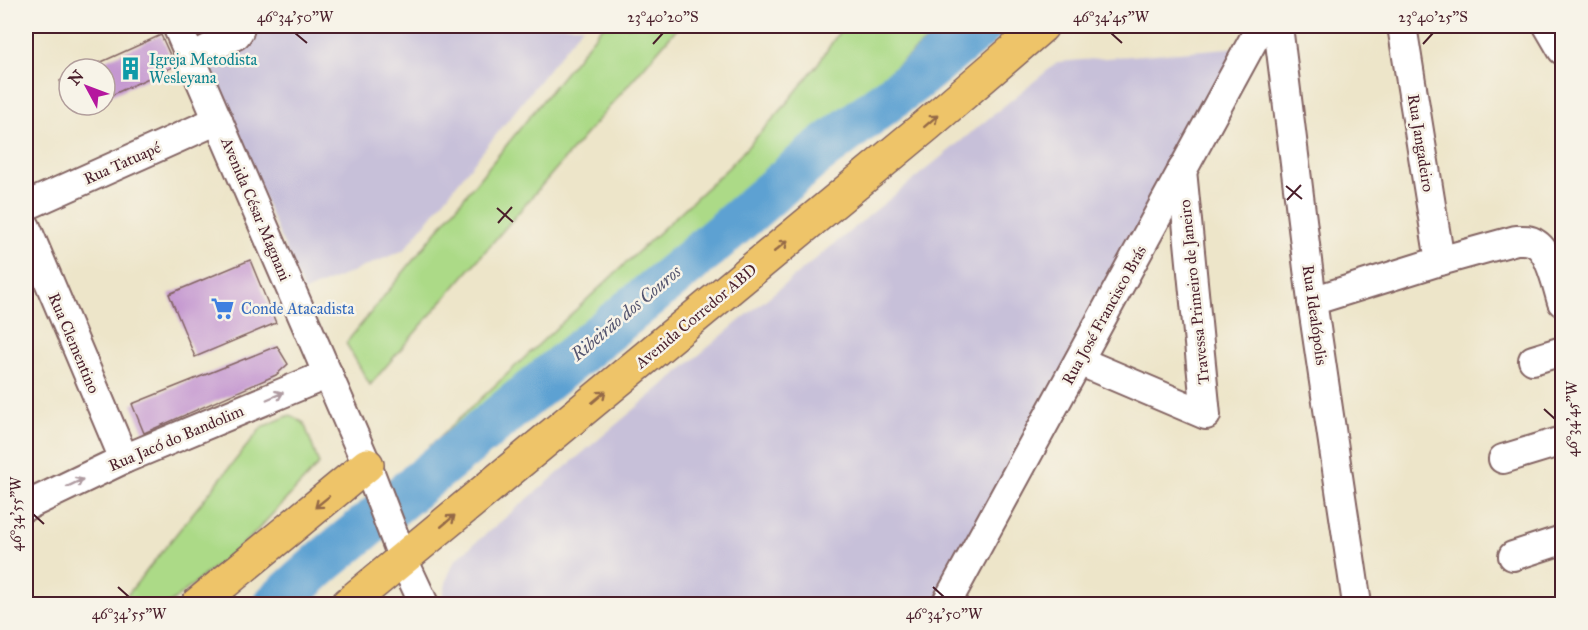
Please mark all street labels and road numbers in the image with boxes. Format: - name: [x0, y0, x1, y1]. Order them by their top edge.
- street label: Rua Jangadeiro: [1403, 93, 1438, 193]
- street label: Avenida César Magnani: [216, 133, 295, 285]
- street label: Rua Tatuapé: [81, 137, 164, 188]
- street label: Travessa Primeiro de Janeiro: [1175, 199, 1214, 385]
- street label: Rua José Francisco Brás: [1058, 242, 1151, 388]
- street label: Avenida Corredor ABD: [631, 260, 761, 373]
- street label: Rua Idealópolis: [1299, 264, 1331, 366]
- street label: Rua Clementino: [44, 290, 104, 396]
- street label: Rua Jacó do Bandolim: [106, 401, 247, 476]

